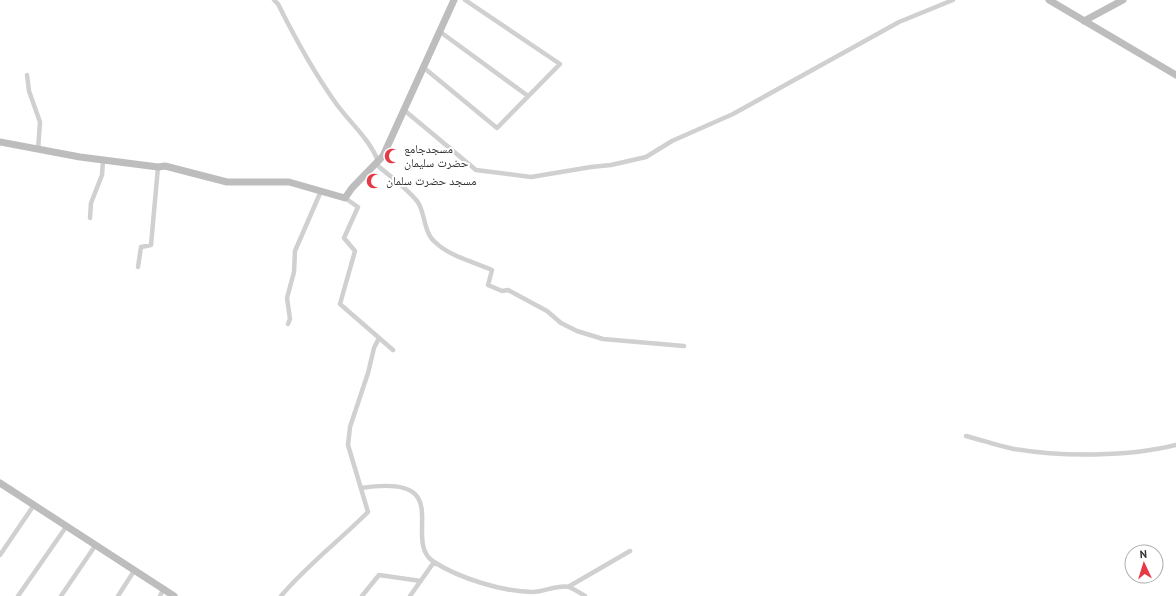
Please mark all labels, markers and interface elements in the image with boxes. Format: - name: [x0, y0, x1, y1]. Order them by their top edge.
- place label: مسجدجامع حضرت سلیمان: [404, 141, 469, 170]
- mosque icon: مسجدجامع حضرت سلیمان: [383, 147, 401, 165]
- mosque icon: مسجد حضرت سلمان: [365, 172, 383, 190]
- place label: مسجد حضرت سلمان: [386, 173, 476, 188]
- north arrow: [1124, 544, 1164, 584]
- text: N: [1139, 547, 1147, 561]

